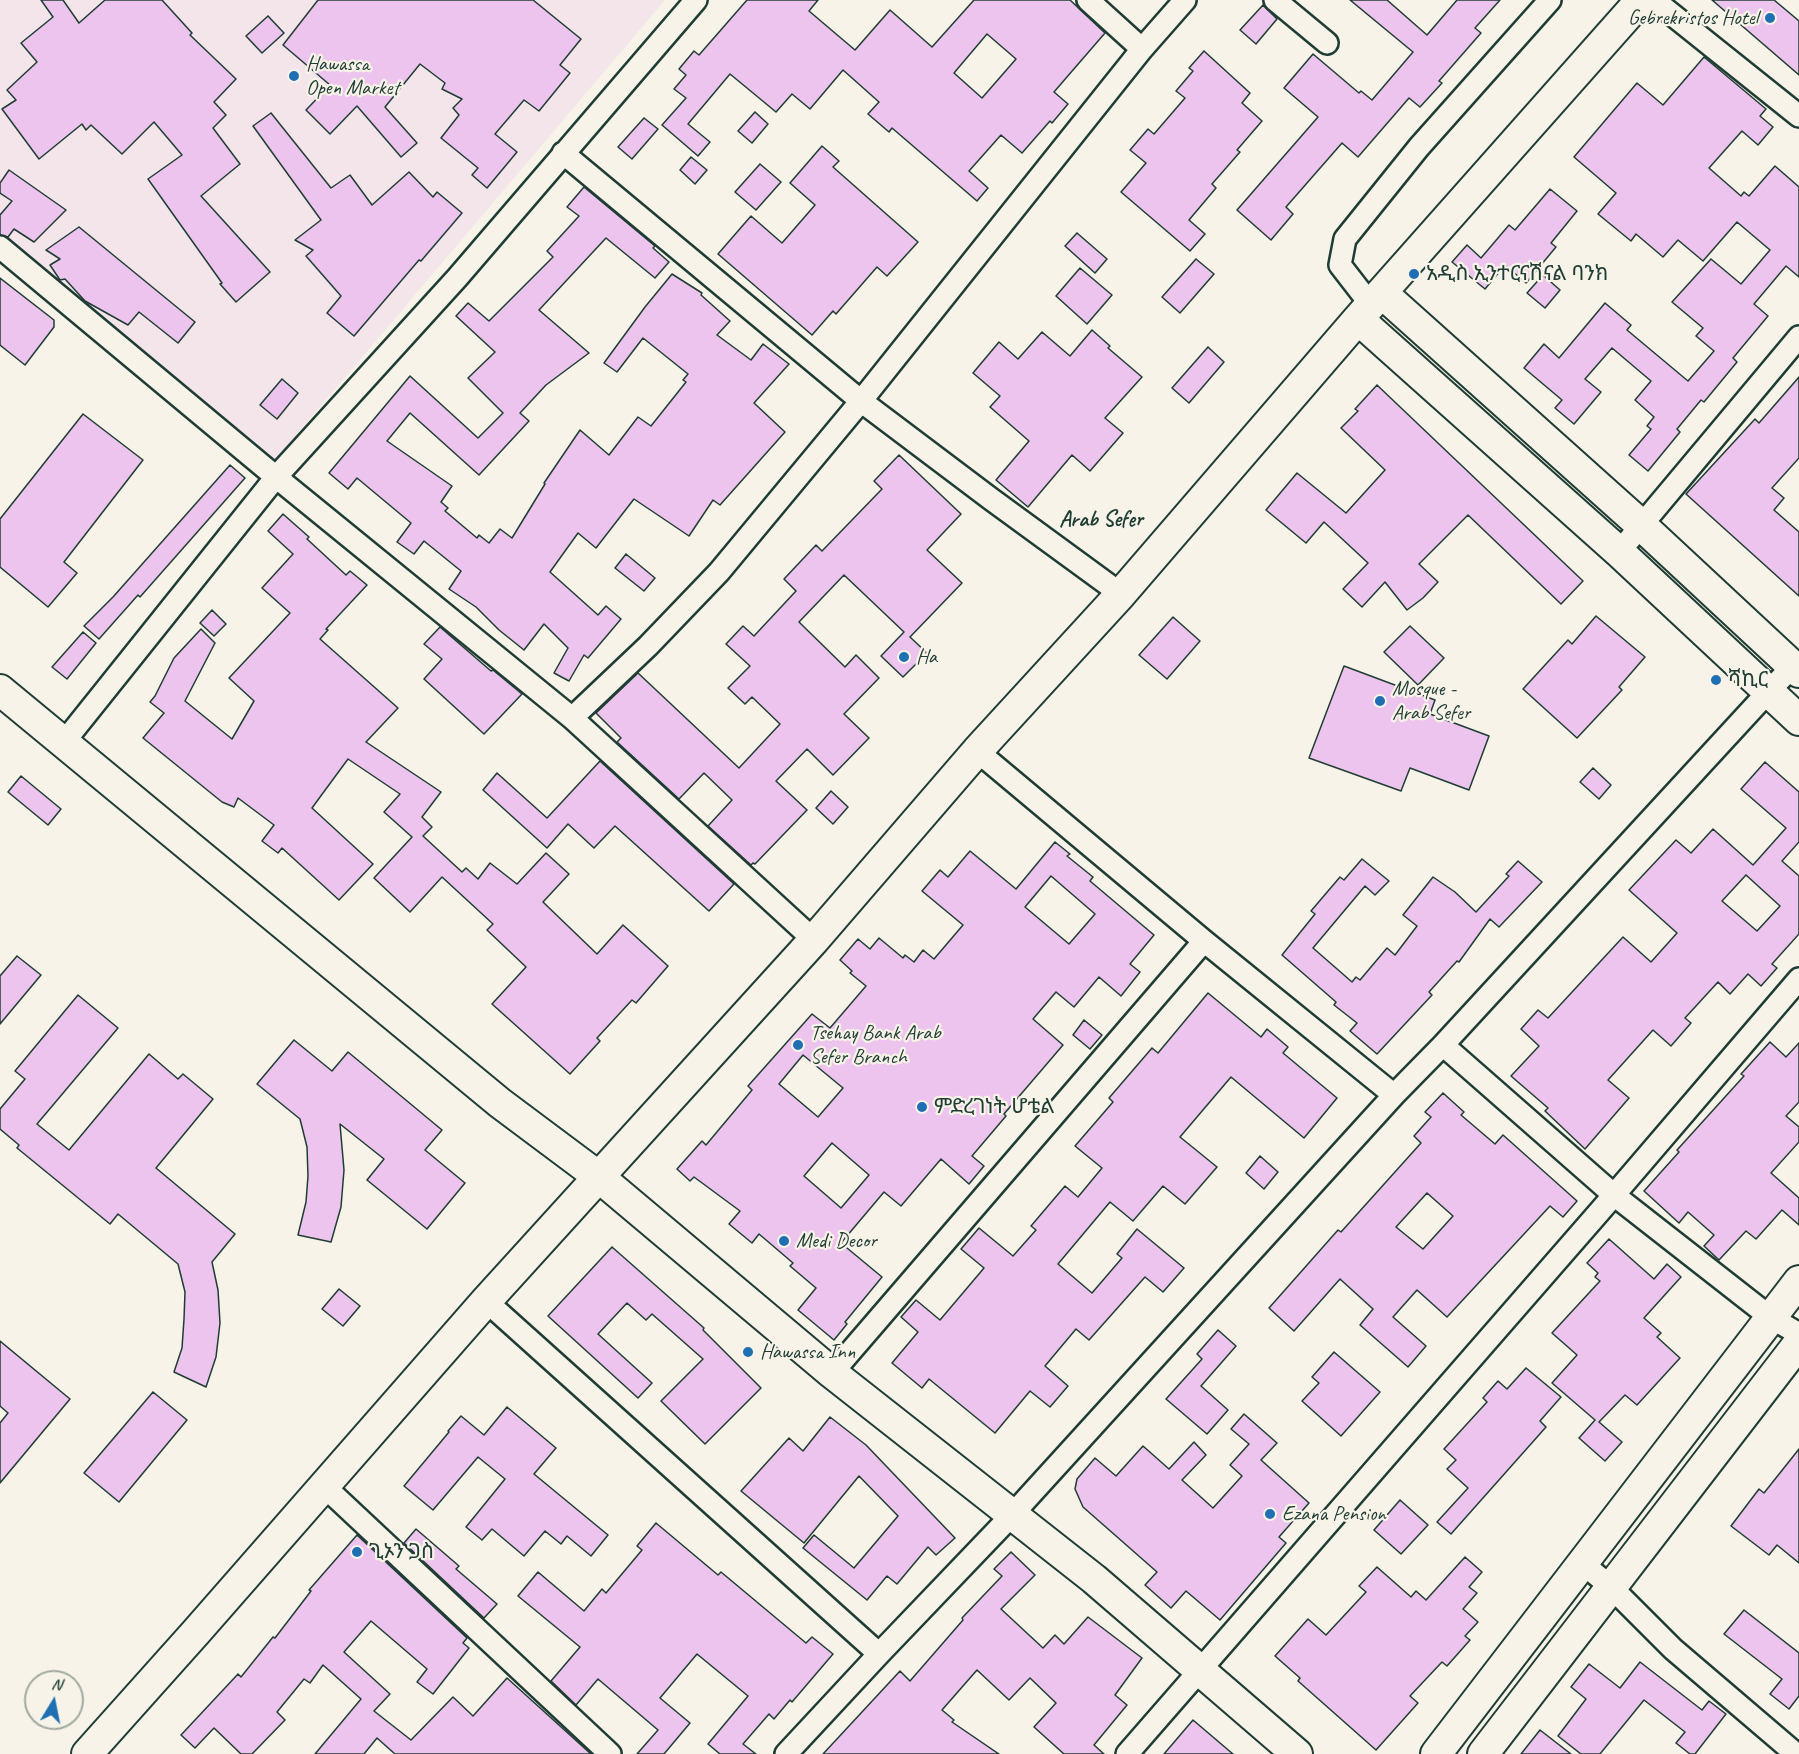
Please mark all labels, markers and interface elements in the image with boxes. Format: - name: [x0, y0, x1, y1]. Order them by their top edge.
- place label: Gebrekristos Hotel: [1628, 5, 1758, 31]
- marker: Gebrekristos Hotel: [1763, 11, 1777, 25]
- place label: Hawassa Open Market: [306, 51, 399, 101]
- marker: Hawassa Open Market: [287, 69, 301, 83]
- place label: አዲስ ኢንተርናሽናል ባንክ: [1426, 261, 1608, 287]
- marker: አዲስ ኢንተርናሽናል ባንክ: [1407, 267, 1421, 281]
- district label: Arab Sefer: [1059, 507, 1143, 533]
- place label: Ha: [916, 644, 937, 670]
- marker: Ha: [897, 650, 911, 664]
- place label: ሻኪር: [1728, 667, 1768, 693]
- marker: ሻኪር: [1709, 673, 1723, 687]
- place label: Mosque - Arab Sefer: [1392, 676, 1470, 726]
- marker: Mosque - Arab Sefer: [1373, 694, 1387, 708]
- place label: Tsehay Bank Arab Sefer Branch: [810, 1020, 941, 1070]
- marker: Tsehay Bank Arab Sefer Branch: [791, 1038, 805, 1052]
- place label: ምድረገነት ሆቴል: [934, 1094, 1055, 1120]
- marker: ምድረገነት ሆቴል: [915, 1100, 929, 1114]
- place label: Medi Decor: [796, 1228, 877, 1254]
- marker: Medi Decor: [777, 1234, 791, 1248]
- place label: Hawassa Inn: [760, 1339, 855, 1365]
- marker: Hawassa Inn: [741, 1345, 755, 1359]
- place label: Ezana Pension: [1282, 1501, 1386, 1527]
- marker: Ezana Pension: [1263, 1507, 1277, 1521]
- place label: ጊኦን ጋስ: [369, 1539, 434, 1565]
- marker: ጊኦን ጋስ: [350, 1545, 364, 1559]
- north arrow: [24, 1670, 84, 1730]
- text: N: [50, 1674, 63, 1695]

